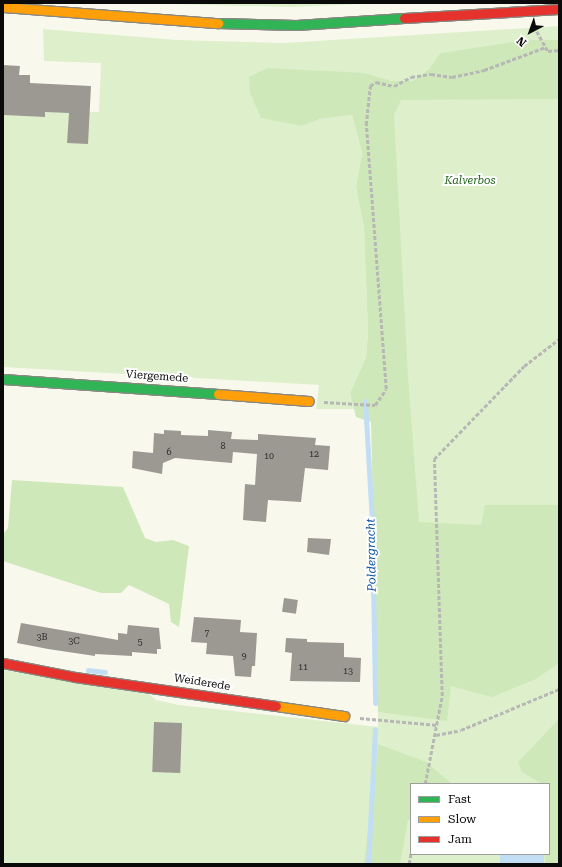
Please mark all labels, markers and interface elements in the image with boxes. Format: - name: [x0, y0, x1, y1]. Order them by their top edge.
- north arrow: [510, 12, 550, 52]
- text: N: [514, 34, 529, 49]
- park label: Kalverbos: [444, 174, 496, 188]
- street label: Viergemede: [125, 368, 189, 386]
- house number: 8: [220, 441, 226, 451]
- house number: 6: [166, 447, 172, 457]
- house number: 12: [309, 449, 319, 459]
- house number: 10: [264, 451, 274, 461]
- water label: Poldergracht: [364, 518, 380, 592]
- house number: 7: [204, 628, 210, 638]
- house number: 3B: [36, 632, 48, 642]
- house number: 3C: [68, 636, 80, 646]
- house number: 5: [137, 637, 143, 647]
- house number: 9: [241, 651, 247, 661]
- house number: 11: [298, 662, 308, 672]
- house number: 13: [343, 666, 353, 676]
- street label: Weiderede: [173, 672, 231, 694]
- legend: [410, 783, 550, 855]
- text: Fast: [448, 792, 471, 806]
- text: Slow: [448, 812, 476, 826]
- text: Jam: [448, 832, 472, 846]

